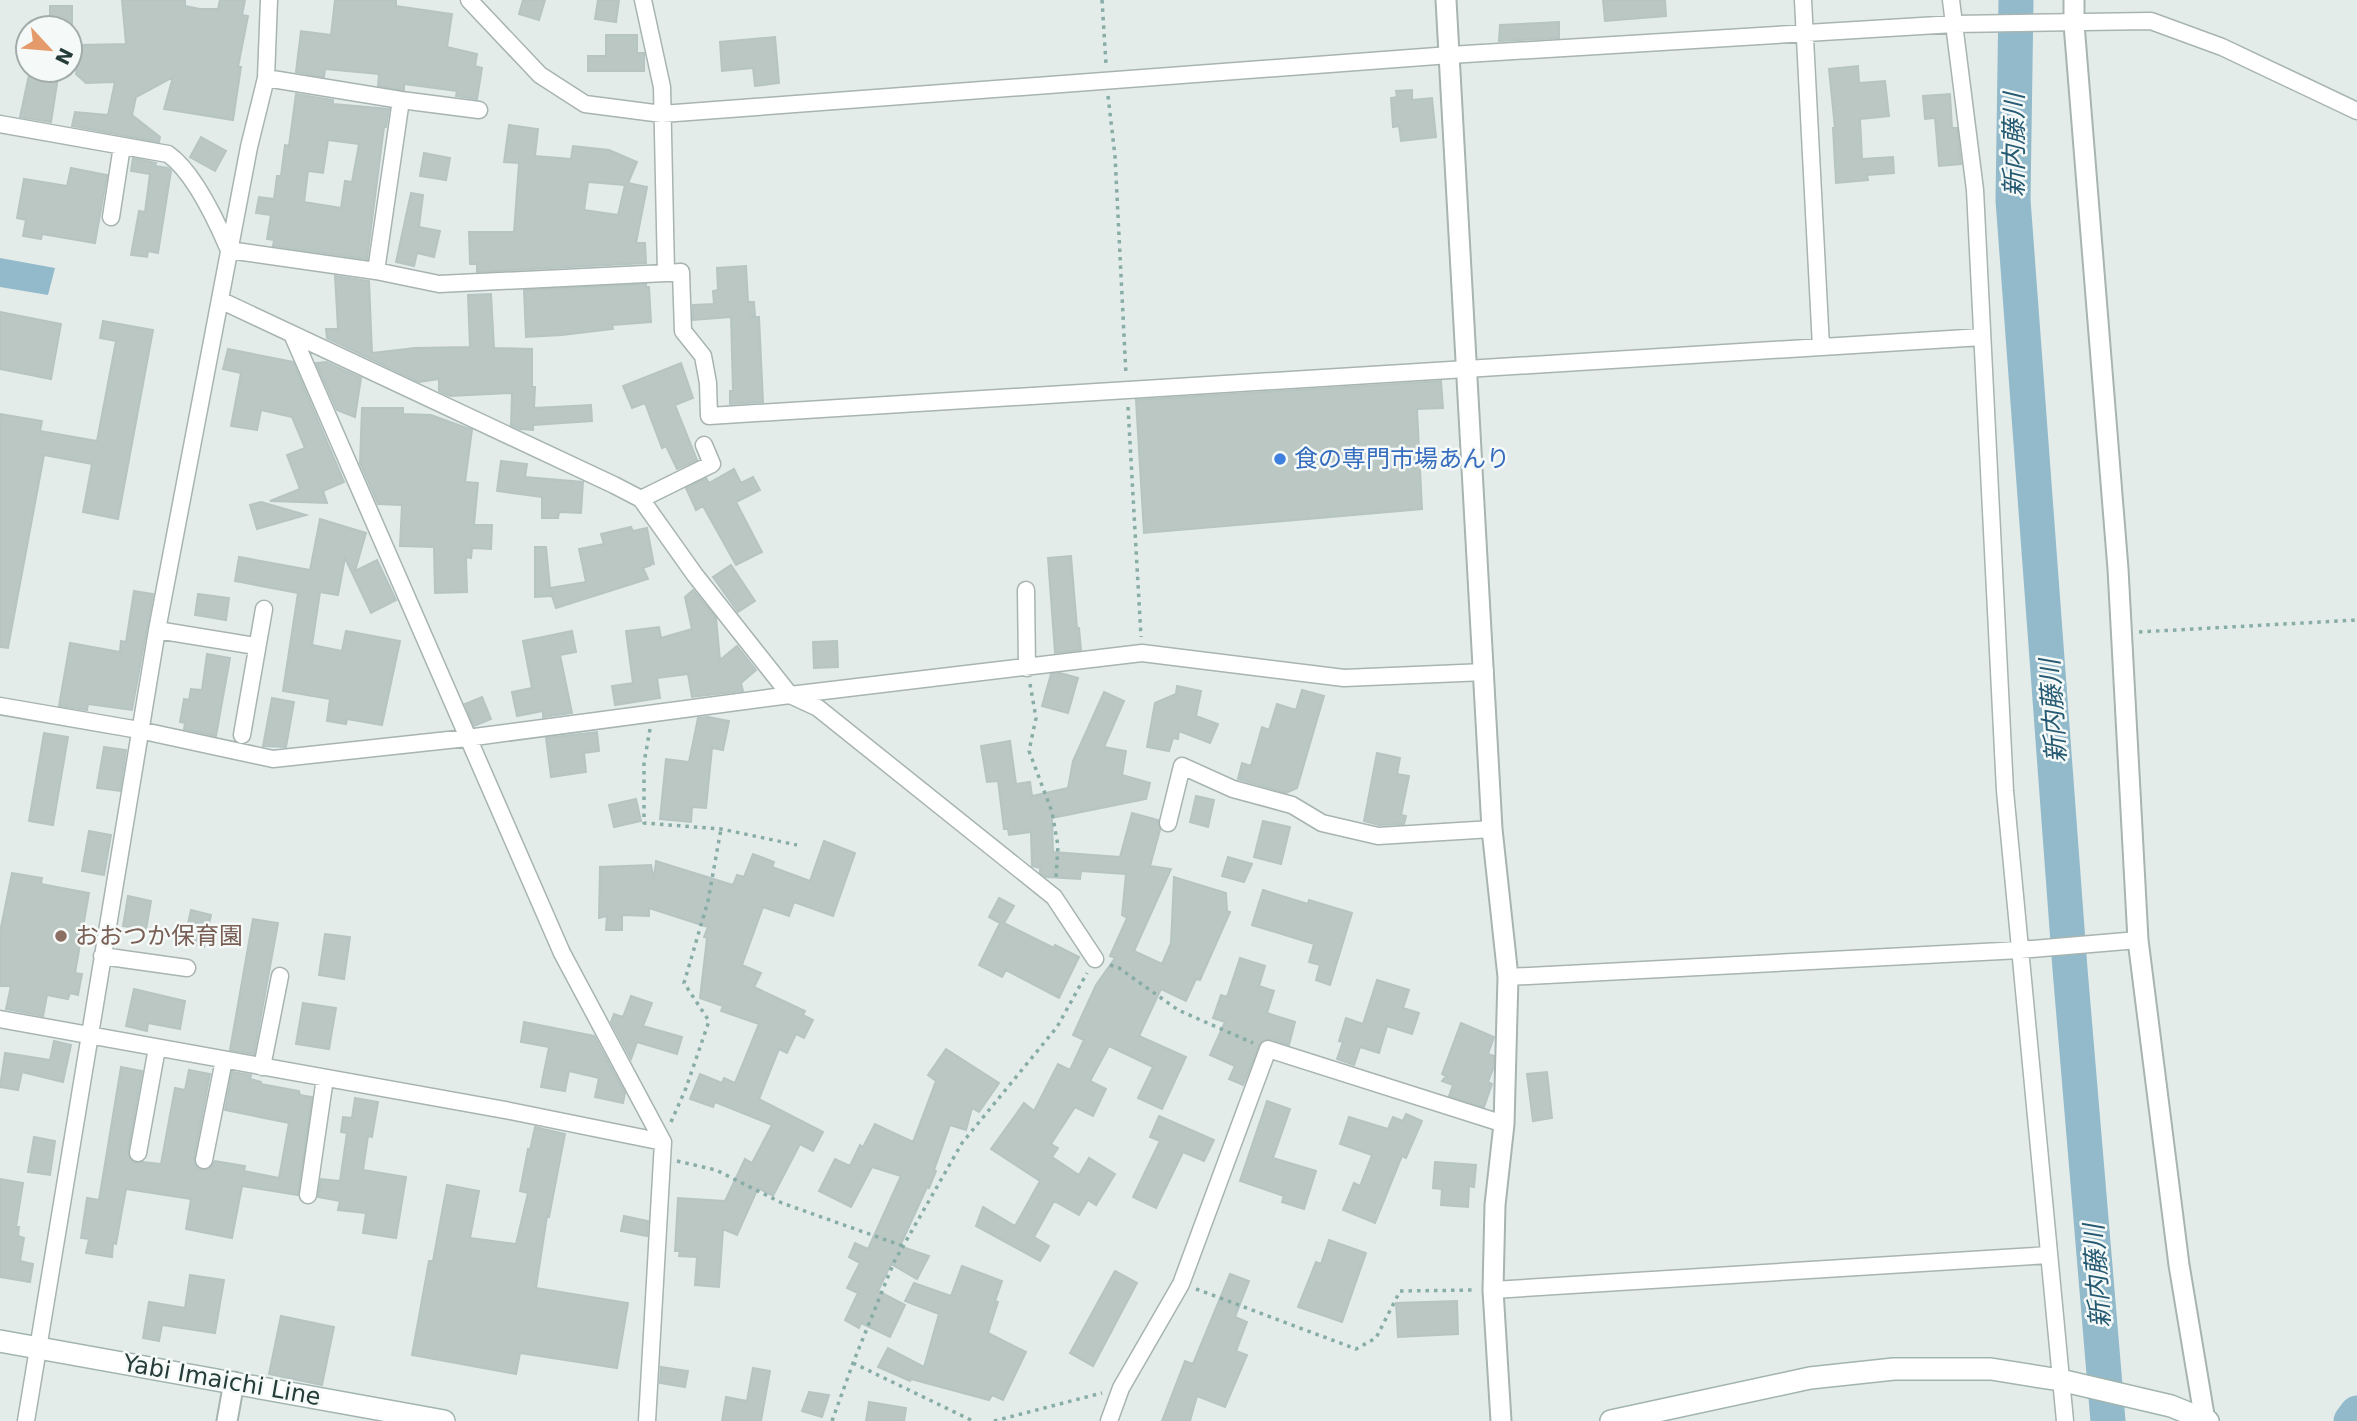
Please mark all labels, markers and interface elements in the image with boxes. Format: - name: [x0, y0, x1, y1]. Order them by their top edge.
- north arrow: [14, 14, 84, 84]
- text: N: [51, 44, 78, 68]
- water label: 新内藤川: [1999, 90, 2029, 197]
- place label: 食の専門市場あんり: [1294, 445, 1510, 473]
- marker: 食の専門市場あんり: [1272, 451, 1288, 467]
- water label: 新内藤川: [2034, 655, 2072, 764]
- place label: おおつか保育園: [75, 922, 243, 950]
- marker: おおつか保育園: [53, 928, 69, 944]
- water label: 新内藤川: [2078, 1220, 2116, 1329]
- street label: Yabi Imaichi Line: [120, 1349, 323, 1411]

